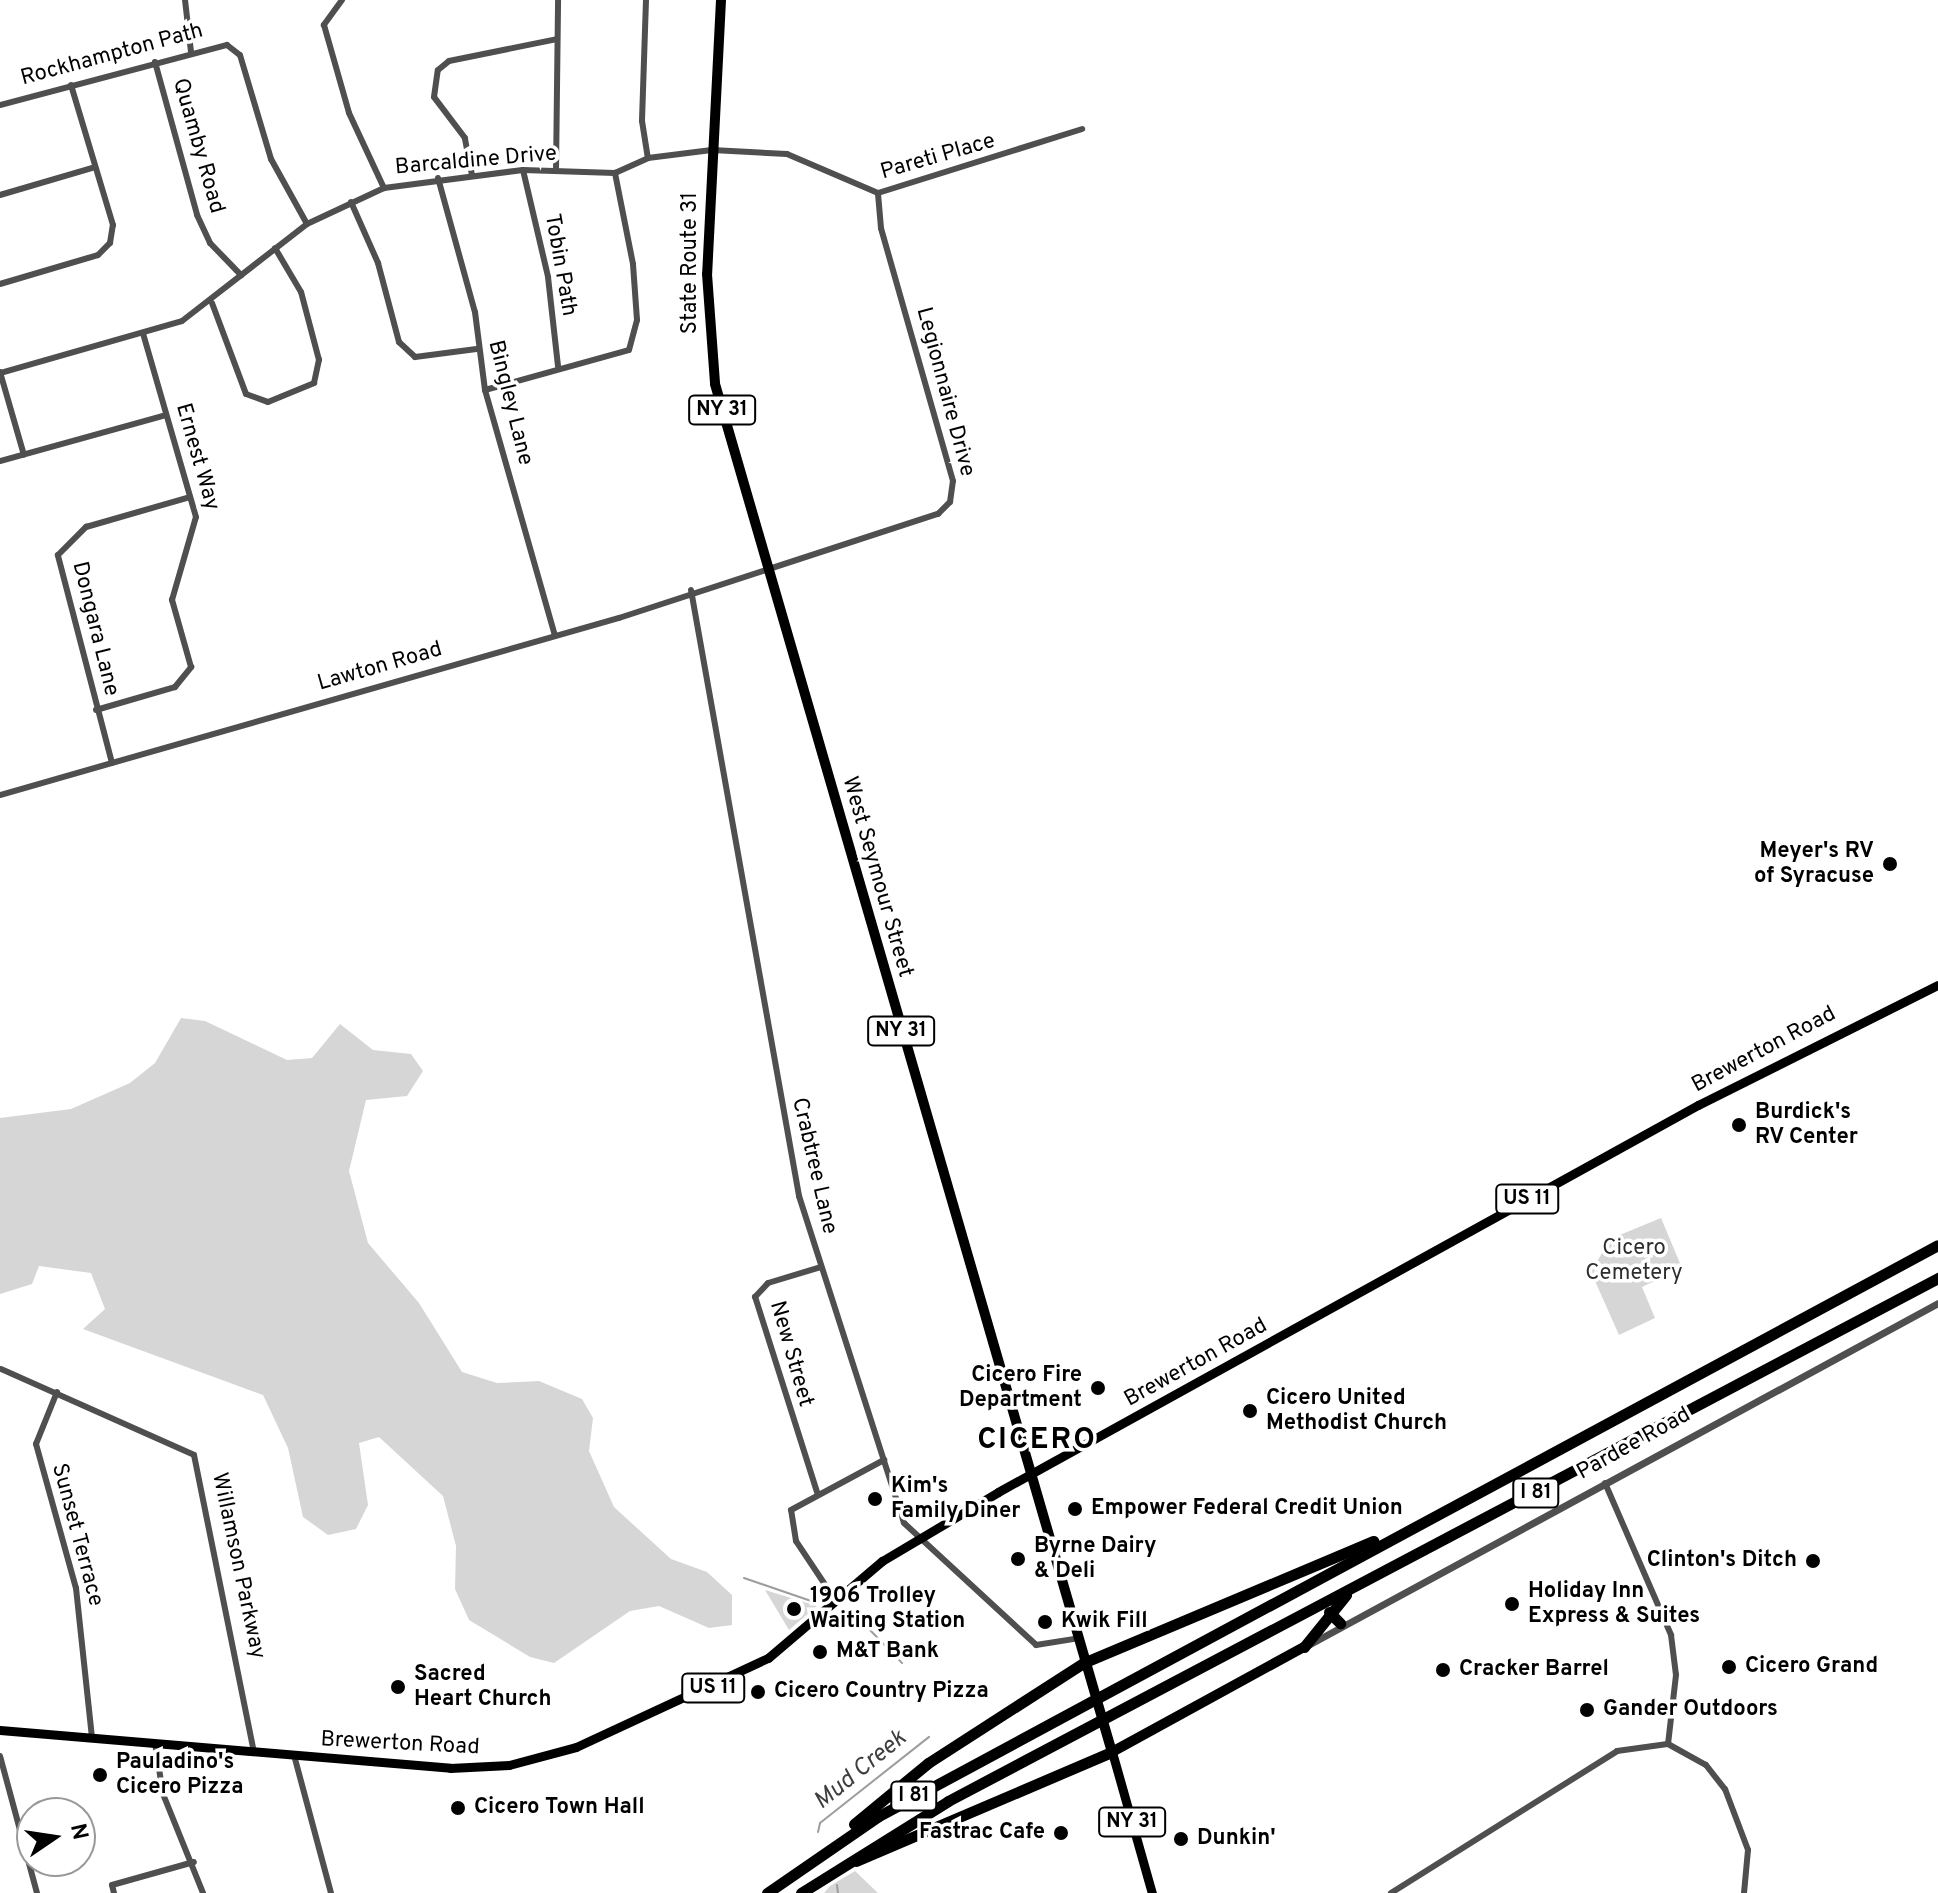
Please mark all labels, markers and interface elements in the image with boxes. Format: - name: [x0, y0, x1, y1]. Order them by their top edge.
- street label: Rockhampton Path: [18, 18, 206, 92]
- street label: Quamby Road: [166, 76, 230, 216]
- street label: Pareti Place: [878, 128, 998, 186]
- street label: Barcaldine Drive: [394, 141, 558, 181]
- street label: State Route 31: [678, 192, 704, 334]
- street label: Tobin Path: [538, 212, 582, 318]
- street label: Legionnaire Drive: [910, 304, 980, 480]
- street label: Bingley Lane: [482, 338, 538, 468]
- road number: NY 31: [686, 394, 758, 426]
- street label: Ernest Way: [169, 400, 225, 514]
- street label: Dongara Lane: [66, 559, 124, 699]
- street label: Lawton Road: [315, 637, 445, 697]
- street label: West Seymour Street: [836, 774, 918, 980]
- place label: Meyer's RV of Syracuse: [1754, 838, 1874, 890]
- marker: Meyer's RV of Syracuse: [1881, 855, 1899, 873]
- street label: Brewerton Road: [1687, 1001, 1841, 1099]
- road number: NY 31: [865, 1015, 937, 1047]
- street label: Crabtree Lane: [785, 1095, 843, 1237]
- place label: Burdick's RV Center: [1755, 1099, 1859, 1150]
- marker: Burdick's RV Center: [1730, 1116, 1748, 1134]
- road number: US 11: [1495, 1183, 1559, 1215]
- park label: Cicero Cemetery: [1585, 1235, 1683, 1286]
- street label: New Street: [763, 1298, 819, 1410]
- street label: Brewerton Road: [1120, 1313, 1272, 1413]
- place label: Cicero Fire Department: [959, 1362, 1082, 1414]
- marker: Cicero Fire Department: [1089, 1379, 1107, 1397]
- place label: Cicero United Methodist Church: [1266, 1385, 1447, 1436]
- marker: Cicero United Methodist Church: [1241, 1402, 1259, 1420]
- street label: Pardee Road: [1573, 1402, 1695, 1486]
- district label: CICERO: [977, 1423, 1097, 1459]
- street label: Sunset Terrace: [45, 1460, 109, 1610]
- street label: Willamson Parkway: [205, 1470, 271, 1662]
- place label: Kim's Family Diner: [891, 1473, 1020, 1524]
- road number: I 81: [1512, 1477, 1560, 1509]
- marker: Kim's Family Diner: [866, 1490, 884, 1508]
- place label: Empower Federal Credit Union: [1091, 1496, 1403, 1522]
- marker: Empower Federal Credit Union: [1066, 1500, 1084, 1518]
- place label: Byrne Dairy & Deli: [1034, 1533, 1156, 1584]
- place label: Clinton's Ditch: [1647, 1548, 1797, 1574]
- marker: Byrne Dairy & Deli: [1009, 1550, 1027, 1568]
- marker: Clinton's Ditch: [1804, 1552, 1822, 1570]
- place label: Holiday Inn Express & Suites: [1528, 1578, 1700, 1630]
- place label: 1906 Trolley Waiting Station: [810, 1583, 965, 1634]
- marker: Holiday Inn Express & Suites: [1503, 1595, 1521, 1613]
- marker: 1906 Trolley Waiting Station: [785, 1600, 803, 1618]
- place label: Kwik Fill: [1061, 1609, 1148, 1635]
- marker: Kwik Fill: [1036, 1613, 1054, 1631]
- place label: M&T Bank: [836, 1639, 939, 1665]
- marker: M&T Bank: [811, 1643, 829, 1661]
- place label: Cicero Grand: [1745, 1654, 1878, 1680]
- place label: Cracker Barrel: [1459, 1657, 1609, 1683]
- marker: Cicero Grand: [1720, 1658, 1738, 1676]
- place label: Sacred Heart Church: [414, 1661, 551, 1712]
- marker: Cracker Barrel: [1434, 1661, 1452, 1679]
- road number: US 11: [681, 1672, 745, 1704]
- marker: Sacred Heart Church: [389, 1678, 407, 1696]
- place label: Cicero Country Pizza: [774, 1679, 989, 1705]
- marker: Cicero Country Pizza: [749, 1683, 767, 1701]
- place label: Gander Outdoors: [1603, 1697, 1778, 1723]
- marker: Gander Outdoors: [1578, 1701, 1596, 1719]
- water label: Mud Creek: [809, 1725, 913, 1817]
- street label: Brewerton Road: [320, 1727, 480, 1761]
- place label: Pauladino's Cicero Pizza: [116, 1749, 243, 1800]
- marker: Pauladino's Cicero Pizza: [91, 1766, 109, 1784]
- road number: I 81: [890, 1780, 938, 1812]
- place label: Cicero Town Hall: [474, 1795, 645, 1821]
- north arrow: [16, 1797, 96, 1877]
- marker: Cicero Town Hall: [449, 1799, 467, 1817]
- road number: NY 31: [1096, 1806, 1168, 1838]
- place label: Fastrac Cafe: [919, 1820, 1045, 1846]
- text: N: [63, 1821, 93, 1843]
- marker: Fastrac Cafe: [1052, 1824, 1070, 1842]
- place label: Dunkin': [1197, 1826, 1276, 1852]
- marker: Dunkin': [1172, 1830, 1190, 1848]

